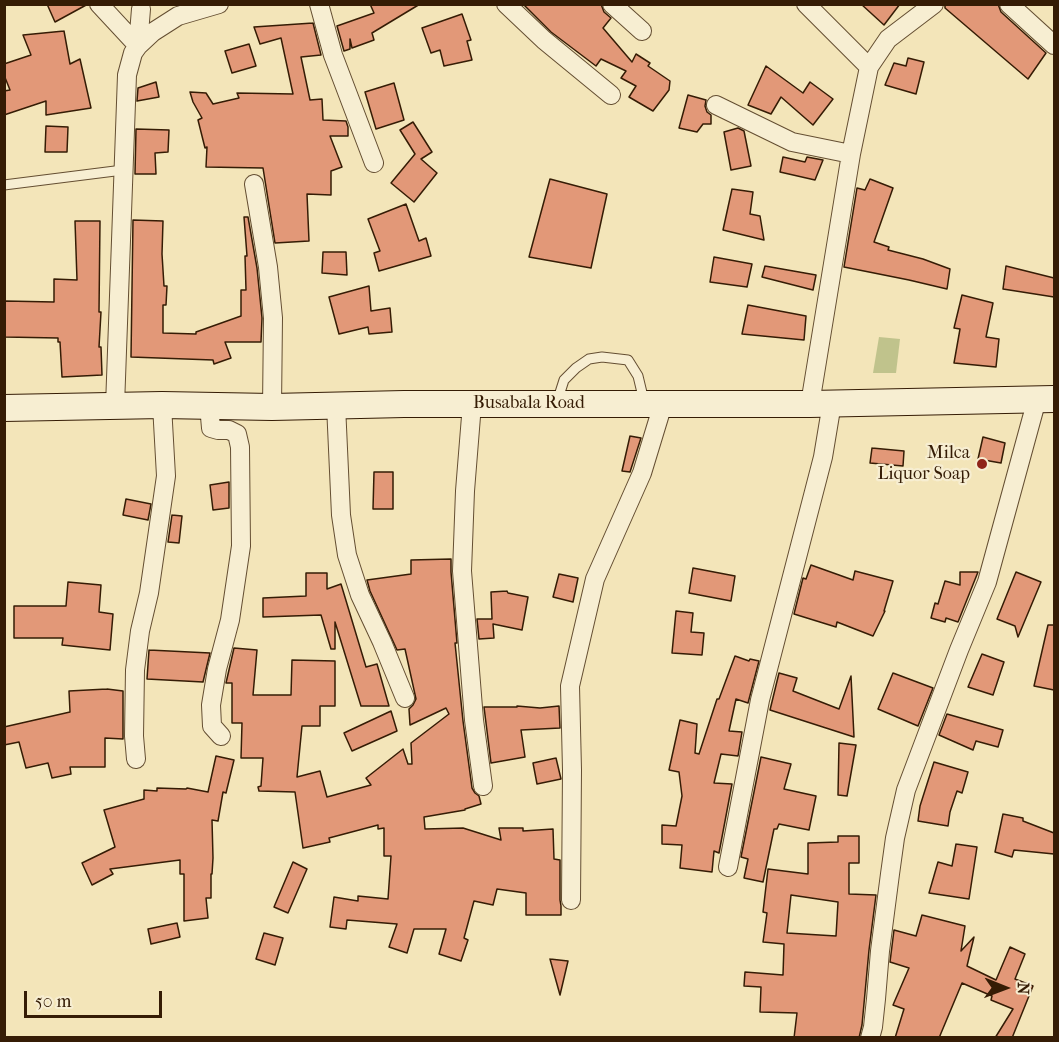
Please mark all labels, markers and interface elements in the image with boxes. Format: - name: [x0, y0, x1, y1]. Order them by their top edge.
- street label: Busabala Road: [473, 393, 585, 415]
- place label: Milca Liquor Soap: [878, 443, 970, 486]
- marker: Milca Liquor Soap: [975, 457, 989, 471]
- north arrow: [975, 958, 1035, 1018]
- scale bar: [27, 979, 165, 1017]
- text: N: [1014, 982, 1033, 995]
- text: 50 m: [35, 991, 71, 1012]

